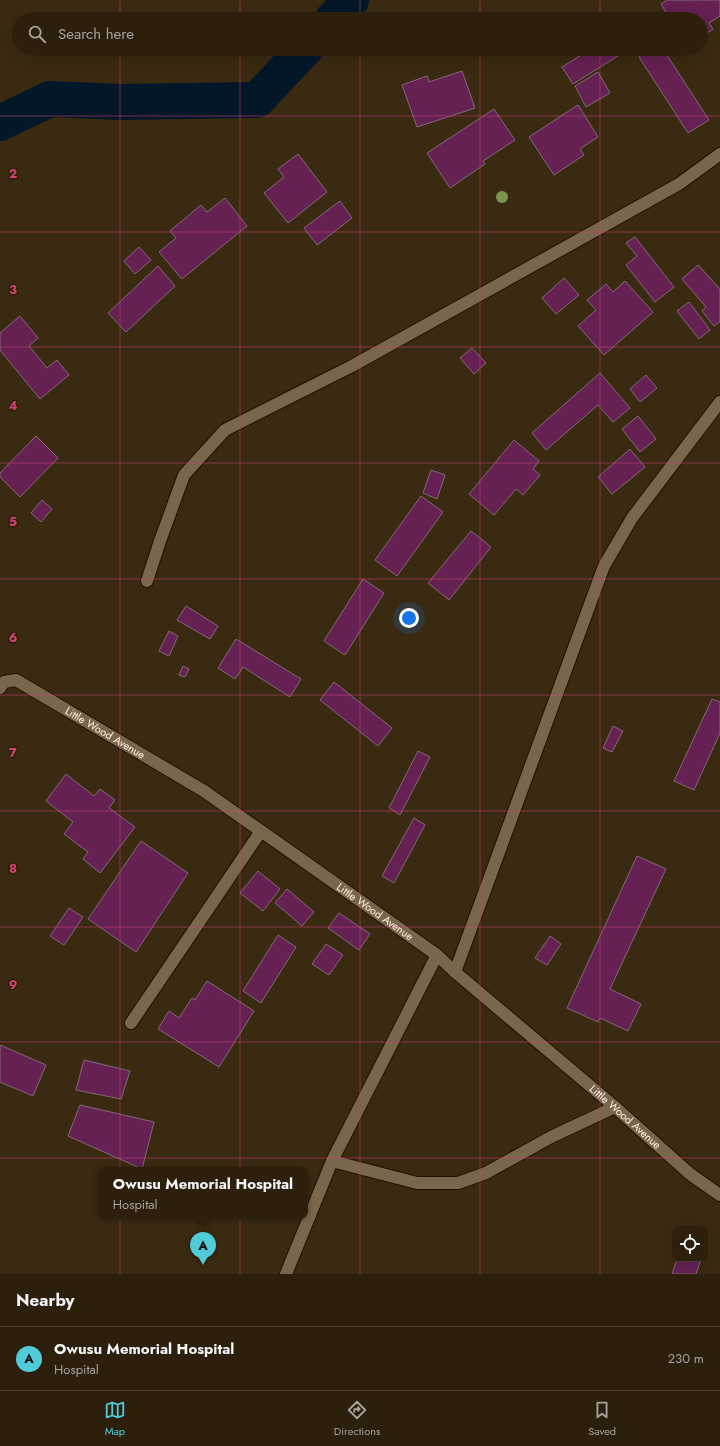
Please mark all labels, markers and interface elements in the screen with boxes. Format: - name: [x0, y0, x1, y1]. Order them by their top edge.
- search box: [12, 12, 708, 56]
- icon: search: [26, 23, 48, 45]
- text: Search here: [58, 23, 134, 45]
- text: 2: [9, 164, 17, 183]
- text: 3: [9, 280, 17, 299]
- text: 4: [8, 396, 18, 415]
- text: 5: [9, 512, 17, 531]
- your location: [399, 608, 419, 628]
- text: 6: [9, 628, 18, 647]
- street label: Little Wood Avenue: [62, 703, 149, 763]
- text: 7: [9, 743, 17, 762]
- text: 8: [9, 859, 17, 878]
- street label: Little Wood Avenue: [334, 879, 417, 944]
- text: 9: [9, 975, 18, 994]
- street label: Little Wood Avenue: [586, 1081, 665, 1153]
- popup: [98, 1167, 308, 1219]
- text: Owusu Memorial Hospital: [113, 1173, 293, 1195]
- text: Hospital: [113, 1195, 158, 1214]
- map controls: [672, 1226, 708, 1262]
- button: locate: [672, 1226, 708, 1262]
- pin: A: [190, 1232, 216, 1265]
- text: Nearby: [16, 1288, 74, 1312]
- text: Owusu Memorial Hospital: [54, 1338, 234, 1360]
- text: A: [24, 1349, 34, 1368]
- text: 230 m: [668, 1349, 704, 1368]
- text: Hospital: [54, 1360, 99, 1379]
- tab: Map: [104, 1399, 126, 1439]
- tab: Directions: [334, 1399, 380, 1439]
- tab: Saved: [588, 1399, 616, 1439]

